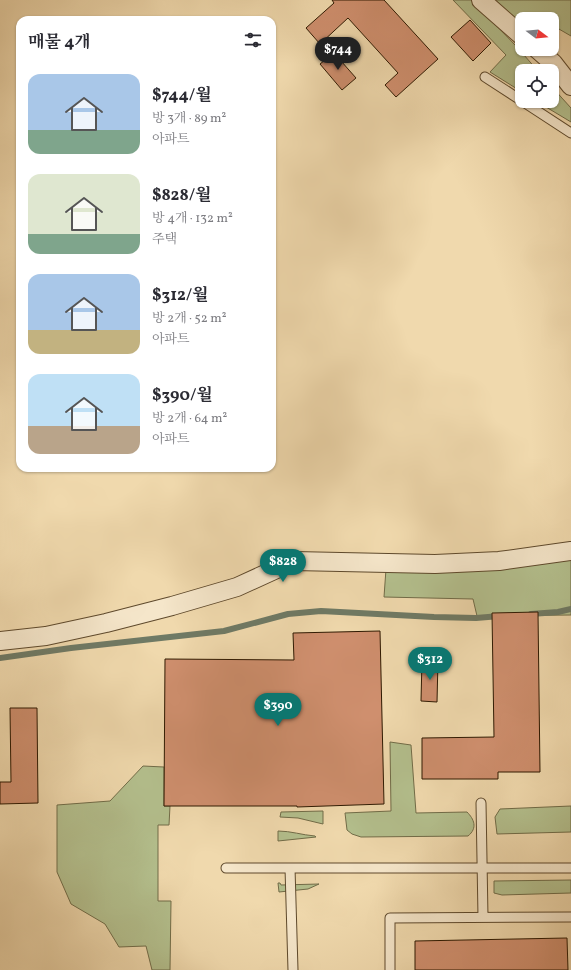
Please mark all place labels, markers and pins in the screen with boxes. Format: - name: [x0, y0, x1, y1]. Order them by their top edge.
- pin: $744: [314, 37, 362, 71]
- pin: $828: [259, 549, 307, 583]
- pin: $312: [406, 647, 454, 681]
- pin: $390: [254, 693, 302, 727]

